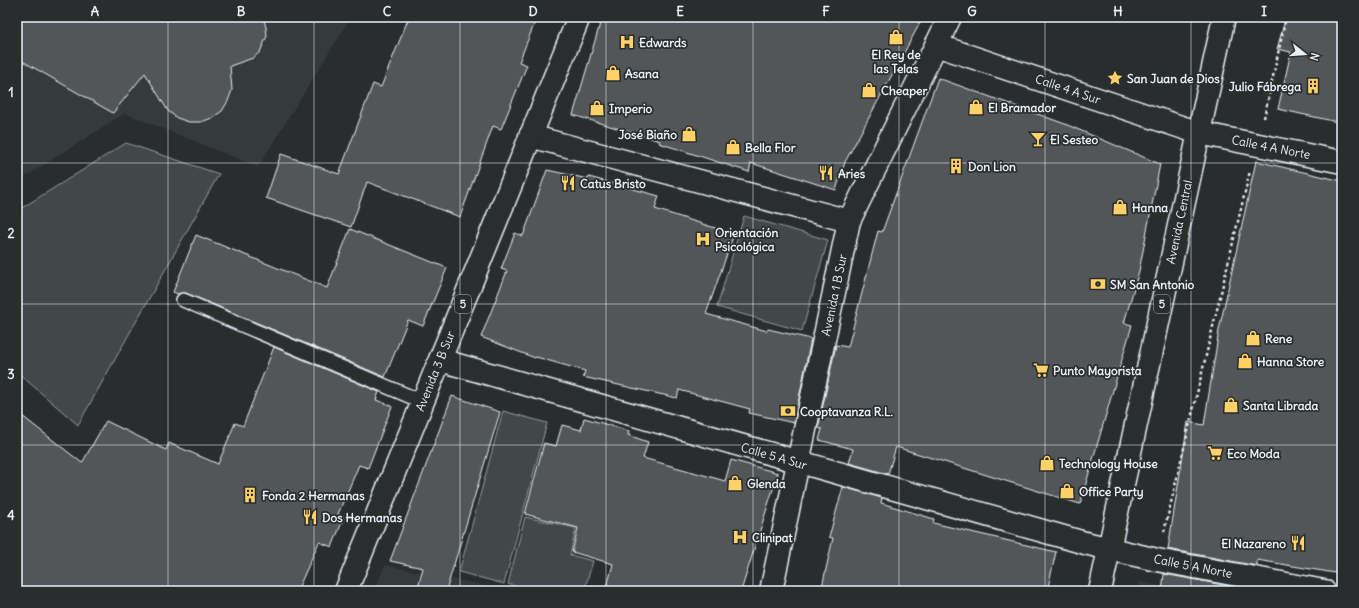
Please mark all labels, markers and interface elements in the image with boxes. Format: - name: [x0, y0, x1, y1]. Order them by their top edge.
- text: A: [91, 3, 100, 20]
- text: B: [237, 3, 246, 20]
- text: C: [383, 3, 392, 20]
- text: D: [528, 3, 538, 20]
- text: E: [676, 3, 684, 20]
- text: F: [822, 3, 830, 20]
- text: G: [967, 3, 977, 20]
- text: H: [1113, 3, 1123, 20]
- text: I: [1261, 3, 1267, 20]
- shop icon: El Rey de las Telas: [887, 28, 905, 46]
- hospital icon: Edwards: [618, 33, 636, 51]
- north arrow: [1285, 34, 1325, 74]
- place label: Edwards: [639, 35, 687, 50]
- place label: El Rey de las Telas: [871, 47, 921, 76]
- text: N: [1307, 51, 1322, 63]
- shop icon: Asana: [604, 64, 622, 82]
- place label: Asana: [625, 66, 659, 81]
- place icon: San Juan de Dios: [1106, 69, 1124, 87]
- street label: Calle 4 A Sur: [1033, 71, 1103, 107]
- place label: San Juan de Dios: [1127, 71, 1220, 86]
- building icon: Julio Fábrega: [1304, 77, 1322, 95]
- place label: Julio Fábrega: [1229, 79, 1301, 95]
- shop icon: Cheaper: [860, 81, 878, 99]
- place label: Cheaper: [881, 83, 927, 99]
- text: 1: [8, 84, 14, 101]
- shop icon: El Bramador: [967, 98, 985, 116]
- shop icon: Imperio: [588, 99, 606, 117]
- place label: El Bramador: [988, 100, 1056, 115]
- place label: Imperio: [609, 101, 653, 117]
- shop icon: José Biaño: [680, 125, 698, 143]
- place label: José Biaño: [618, 127, 677, 142]
- bar icon: El Sesteo: [1029, 130, 1047, 148]
- place label: El Sesteo: [1050, 132, 1099, 147]
- street label: Calle 4 A Norte: [1230, 132, 1312, 162]
- shop icon: Bella Flor: [724, 138, 742, 156]
- place label: Bella Flor: [745, 140, 796, 155]
- building icon: Don Lion: [947, 157, 965, 175]
- place label: Don Lion: [968, 159, 1016, 174]
- restaurant icon: Aries: [817, 164, 835, 182]
- place label: Aries: [838, 166, 866, 181]
- restaurant icon: Catus Bristo: [559, 174, 577, 192]
- place label: Catus Bristo: [580, 176, 646, 191]
- street label: Avenida Central: [1163, 179, 1195, 265]
- shop icon: Hanna: [1111, 198, 1129, 216]
- place label: Hanna: [1132, 200, 1168, 215]
- text: 2: [7, 225, 15, 242]
- place label: Orientación Psicológica: [715, 225, 779, 255]
- hospital icon: Orientación Psicológica: [694, 230, 712, 248]
- street label: Avenida 1 B Sur: [818, 253, 850, 337]
- bank icon: SM San Antonio: [1089, 275, 1107, 293]
- place label: SM San Antonio: [1110, 277, 1195, 292]
- road number: 5: [455, 295, 471, 313]
- road number: 5: [1154, 295, 1170, 313]
- street label: Avenida 3 B Sur: [412, 329, 458, 413]
- shop icon: Rene: [1244, 329, 1262, 347]
- place label: Rene: [1265, 331, 1293, 346]
- shop icon: Hanna Store: [1236, 352, 1254, 370]
- place label: Hanna Store: [1257, 354, 1325, 369]
- supermarket icon: Punto Mayorista: [1032, 361, 1050, 379]
- place label: Punto Mayorista: [1053, 363, 1142, 379]
- text: 3: [7, 366, 15, 383]
- shop icon: Santa Librada: [1222, 396, 1240, 414]
- place label: Santa Librada: [1243, 398, 1319, 413]
- bank icon: Cooptavanza R.L.: [779, 402, 797, 420]
- place label: Cooptavanza R.L.: [800, 404, 893, 420]
- street label: Calle 5 A Sur: [739, 439, 809, 473]
- supermarket icon: Eco Moda: [1206, 444, 1224, 462]
- place label: Eco Moda: [1227, 446, 1280, 461]
- shop icon: Technology House: [1038, 454, 1056, 472]
- place label: Technology House: [1059, 456, 1158, 472]
- shop icon: Glenda: [726, 474, 744, 492]
- place label: Glenda: [747, 476, 786, 491]
- shop icon: Office Party: [1058, 482, 1076, 500]
- place label: Office Party: [1079, 484, 1144, 500]
- building icon: Fonda 2 Hermanas: [241, 486, 259, 504]
- place label: Fonda 2 Hermanas: [262, 488, 365, 503]
- text: 4: [7, 507, 15, 524]
- restaurant icon: Dos Hermanas: [301, 508, 319, 526]
- place label: Dos Hermanas: [322, 510, 403, 525]
- hospital icon: Clinipat: [731, 528, 749, 546]
- place label: Clinipat: [752, 530, 794, 546]
- restaurant icon: El Nazareno: [1289, 534, 1307, 552]
- place label: El Nazareno: [1221, 536, 1286, 551]
- street label: Calle 5 A Norte: [1152, 551, 1234, 581]

